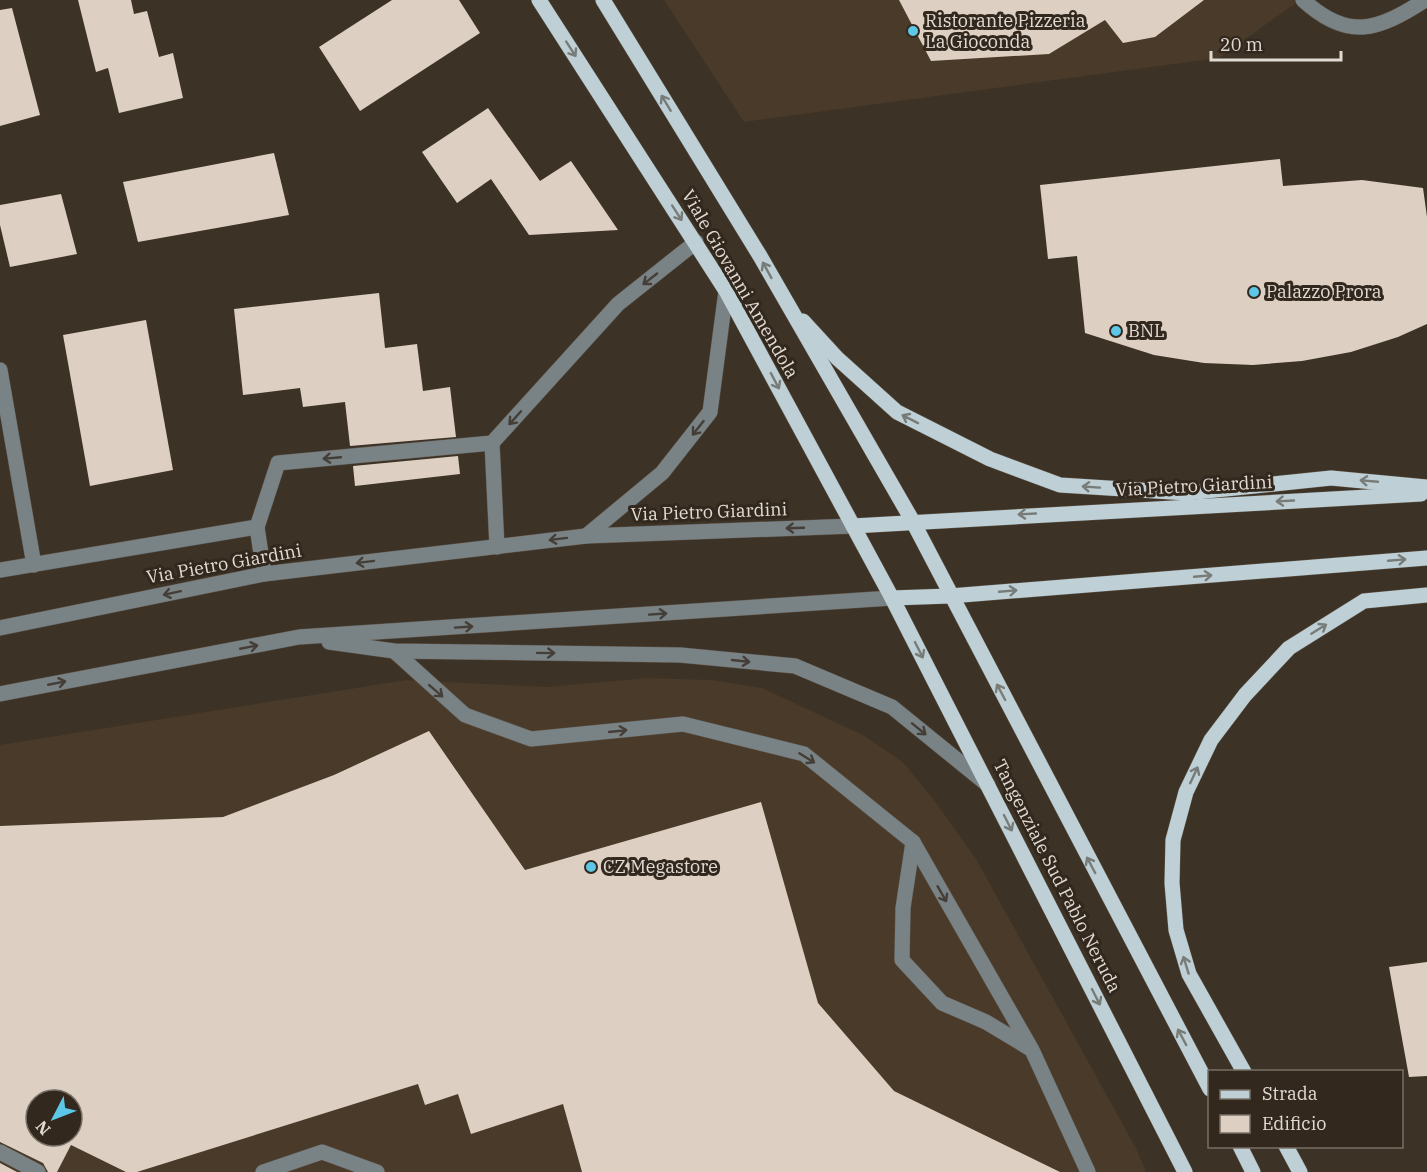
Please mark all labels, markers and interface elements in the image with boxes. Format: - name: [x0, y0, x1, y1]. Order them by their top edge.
- place label: Ristorante Pizzeria La Gioconda: [925, 9, 1086, 53]
- marker: Ristorante Pizzeria La Gioconda: [906, 24, 920, 38]
- scale bar: [1211, 24, 1342, 62]
- text: 20 m: [1220, 33, 1263, 56]
- one-way arrow: [565, 40, 577, 57]
- one-way arrow: [660, 95, 672, 112]
- street label: Viale Giovanni Amendola: [677, 185, 804, 382]
- one-way arrow: [671, 204, 683, 221]
- one-way arrow: [761, 262, 773, 279]
- one-way arrow: [643, 272, 659, 285]
- place label: Palazzo Prora: [1266, 280, 1382, 303]
- marker: Palazzo Prora: [1247, 285, 1261, 299]
- place label: BNL: [1128, 319, 1165, 342]
- marker: BNL: [1109, 324, 1123, 338]
- one-way arrow: [769, 372, 781, 389]
- one-way arrow: [508, 410, 522, 425]
- one-way arrow: [901, 412, 919, 424]
- one-way arrow: [691, 419, 704, 435]
- one-way arrow: [322, 453, 342, 464]
- street label: Via Pietro Giardini: [1115, 470, 1273, 501]
- one-way arrow: [1359, 475, 1379, 486]
- one-way arrow: [1081, 481, 1101, 492]
- one-way arrow: [1275, 495, 1295, 506]
- street label: Via Pietro Giardini: [630, 497, 788, 526]
- one-way arrow: [1018, 509, 1038, 520]
- one-way arrow: [785, 522, 805, 533]
- one-way arrow: [549, 534, 569, 545]
- street label: Via Pietro Giardini: [145, 539, 303, 588]
- one-way arrow: [1387, 554, 1407, 565]
- one-way arrow: [355, 557, 375, 568]
- one-way arrow: [1192, 570, 1212, 581]
- one-way arrow: [998, 586, 1018, 597]
- one-way arrow: [163, 588, 182, 599]
- one-way arrow: [648, 608, 668, 619]
- one-way arrow: [453, 621, 473, 632]
- one-way arrow: [1310, 623, 1327, 635]
- one-way arrow: [239, 641, 258, 652]
- one-way arrow: [913, 641, 925, 658]
- one-way arrow: [535, 647, 555, 659]
- one-way arrow: [730, 656, 750, 667]
- one-way arrow: [47, 677, 67, 688]
- one-way arrow: [428, 684, 443, 698]
- one-way arrow: [995, 684, 1006, 702]
- one-way arrow: [911, 723, 927, 736]
- one-way arrow: [607, 725, 627, 736]
- one-way arrow: [798, 752, 815, 764]
- street label: Tangenziale Sud Pablo Neruda: [988, 755, 1127, 996]
- one-way arrow: [1189, 766, 1201, 784]
- one-way arrow: [1003, 814, 1014, 832]
- place label: CZ Megastore: [603, 855, 718, 878]
- one-way arrow: [1085, 856, 1097, 874]
- marker: CZ Megastore: [584, 860, 598, 874]
- one-way arrow: [937, 885, 949, 902]
- one-way arrow: [1180, 956, 1191, 975]
- one-way arrow: [1091, 988, 1103, 1006]
- one-way arrow: [1176, 1029, 1187, 1047]
- legend: [1208, 1070, 1403, 1148]
- text: Strada: [1262, 1082, 1318, 1105]
- north arrow: [24, 1088, 84, 1148]
- text: Edificio: [1262, 1112, 1326, 1135]
- text: N: [31, 1117, 55, 1139]

